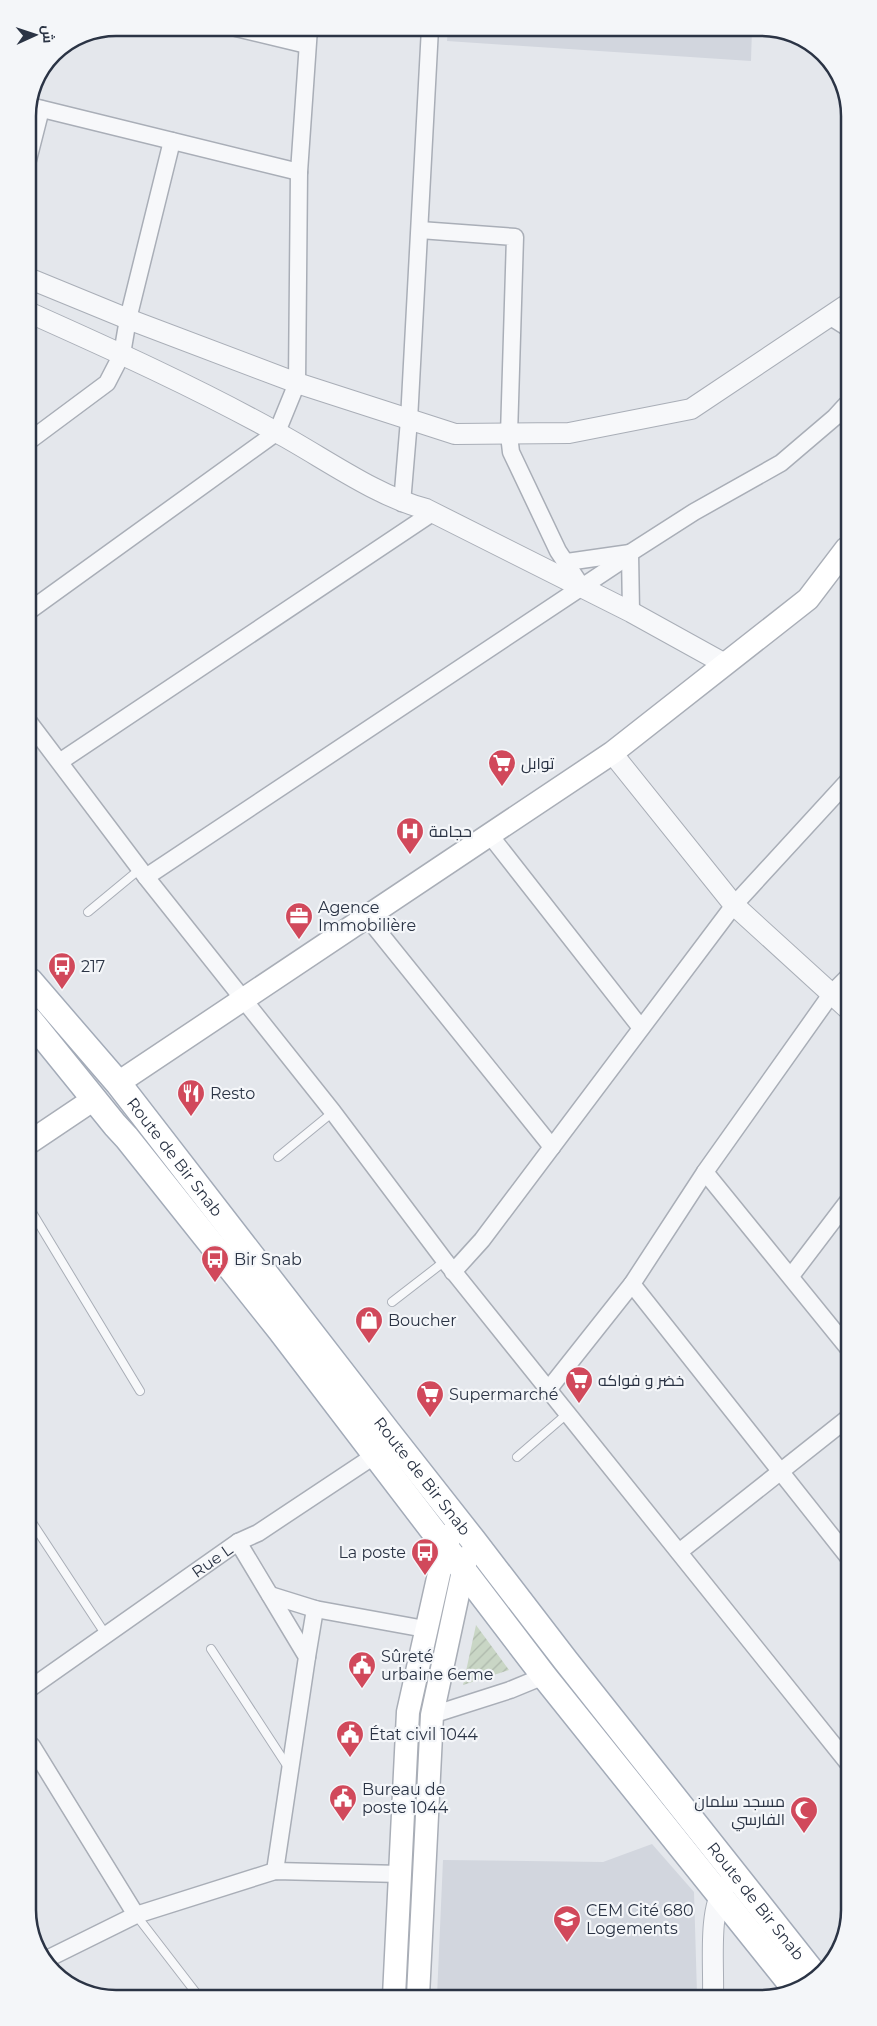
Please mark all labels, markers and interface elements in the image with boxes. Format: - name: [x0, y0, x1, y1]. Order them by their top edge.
- north arrow: [10, 10, 60, 60]
- text: ش: [39, 25, 57, 44]
- supermarket icon: توابل: [487, 748, 517, 787]
- place label: توابل: [521, 754, 555, 774]
- hospital icon: حجامة: [395, 816, 425, 855]
- place label: حجامة: [429, 822, 472, 841]
- place label: Agence Immobilière: [318, 898, 416, 935]
- office icon: Agence Immobilière: [284, 901, 314, 940]
- bus stop icon: 217: [47, 951, 77, 990]
- place label: 217: [81, 957, 105, 976]
- restaurant icon: Resto: [176, 1078, 206, 1117]
- place label: Resto: [210, 1084, 255, 1103]
- street label: Route de Bir Snab: [123, 1094, 227, 1220]
- bus stop icon: Bir Snab: [200, 1244, 230, 1283]
- place label: Bir Snab: [234, 1250, 302, 1269]
- shop icon: Boucher: [354, 1305, 384, 1344]
- place label: Boucher: [388, 1311, 457, 1330]
- supermarket icon: خضر و فواكه: [564, 1365, 594, 1404]
- place label: خضر و فواكه: [598, 1371, 684, 1390]
- supermarket icon: Supermarché: [415, 1379, 445, 1418]
- place label: Supermarché: [449, 1385, 558, 1404]
- street label: Route de Bir Snab: [370, 1413, 475, 1539]
- bus stop icon: La poste: [410, 1537, 440, 1576]
- street label: Rue L: [188, 1539, 236, 1581]
- place label: La poste: [338, 1543, 406, 1562]
- place label: Sûreté urbaine 6eme: [381, 1647, 493, 1684]
- public building icon: Sûreté urbaine 6eme: [347, 1650, 377, 1689]
- public building icon: État civil 1044: [335, 1719, 365, 1758]
- place label: État civil 1044: [369, 1725, 478, 1744]
- place label: Bureau de poste 1044: [362, 1780, 449, 1817]
- public building icon: Bureau de poste 1044: [328, 1783, 358, 1822]
- place label: مسجد سلمان الفارسي: [694, 1792, 785, 1832]
- mosque icon: مسجد سلمان الفارسي: [789, 1795, 819, 1834]
- street label: Route de Bir Snab: [703, 1838, 809, 1964]
- place label: CEM Cité 680 Logements: [586, 1901, 694, 1938]
- school or university icon: CEM Cité 680 Logements: [552, 1904, 582, 1943]

